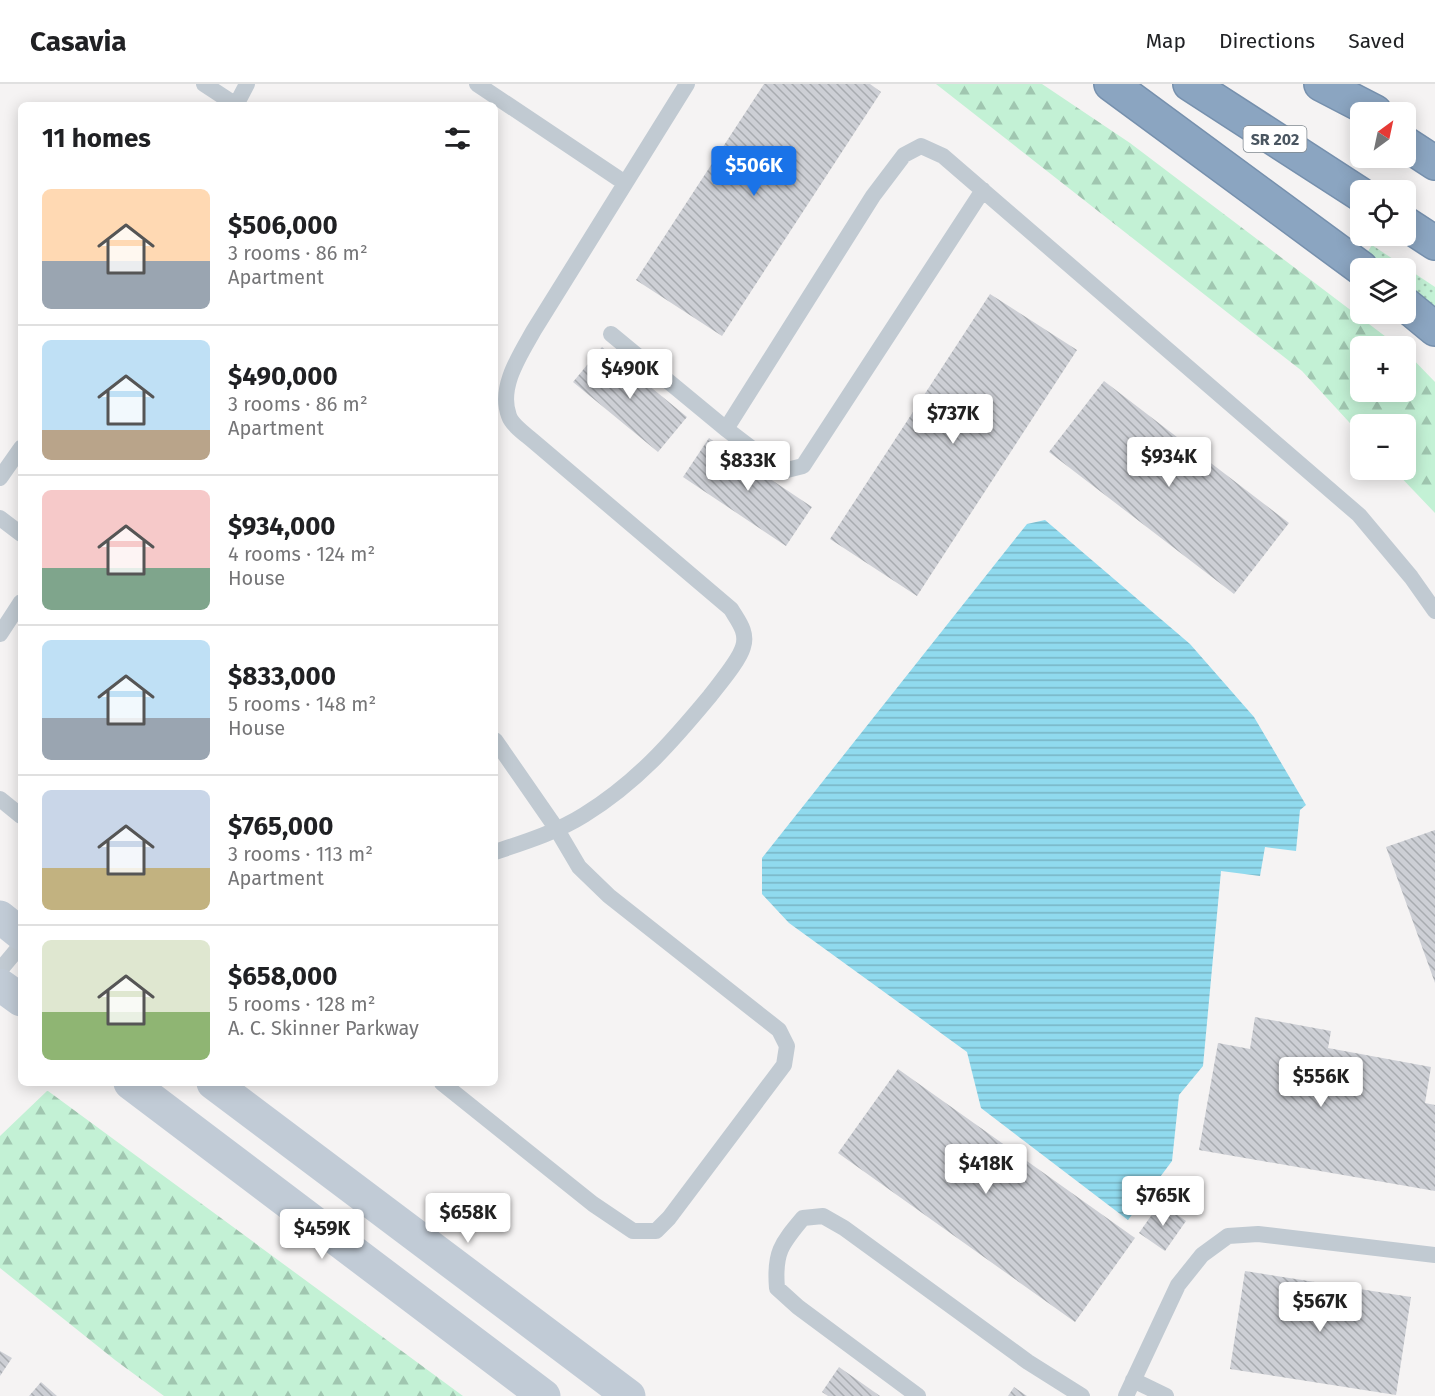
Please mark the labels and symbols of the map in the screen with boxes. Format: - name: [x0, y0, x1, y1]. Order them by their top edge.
- north arrow: [1350, 102, 1416, 168]
- road number: SR 202: [1244, 126, 1306, 152]
- pin: $506K: [712, 146, 796, 197]
- pin: $490K: [588, 349, 672, 400]
- pin: $737K: [911, 394, 995, 445]
- pin: $934K: [1127, 437, 1211, 488]
- pin: $833K: [706, 441, 790, 492]
- pin: $556K: [1279, 1057, 1363, 1108]
- pin: $418K: [944, 1144, 1028, 1195]
- pin: $765K: [1121, 1176, 1205, 1227]
- pin: $658K: [426, 1193, 510, 1244]
- pin: $459K: [280, 1209, 364, 1260]
- pin: $567K: [1278, 1282, 1362, 1333]

